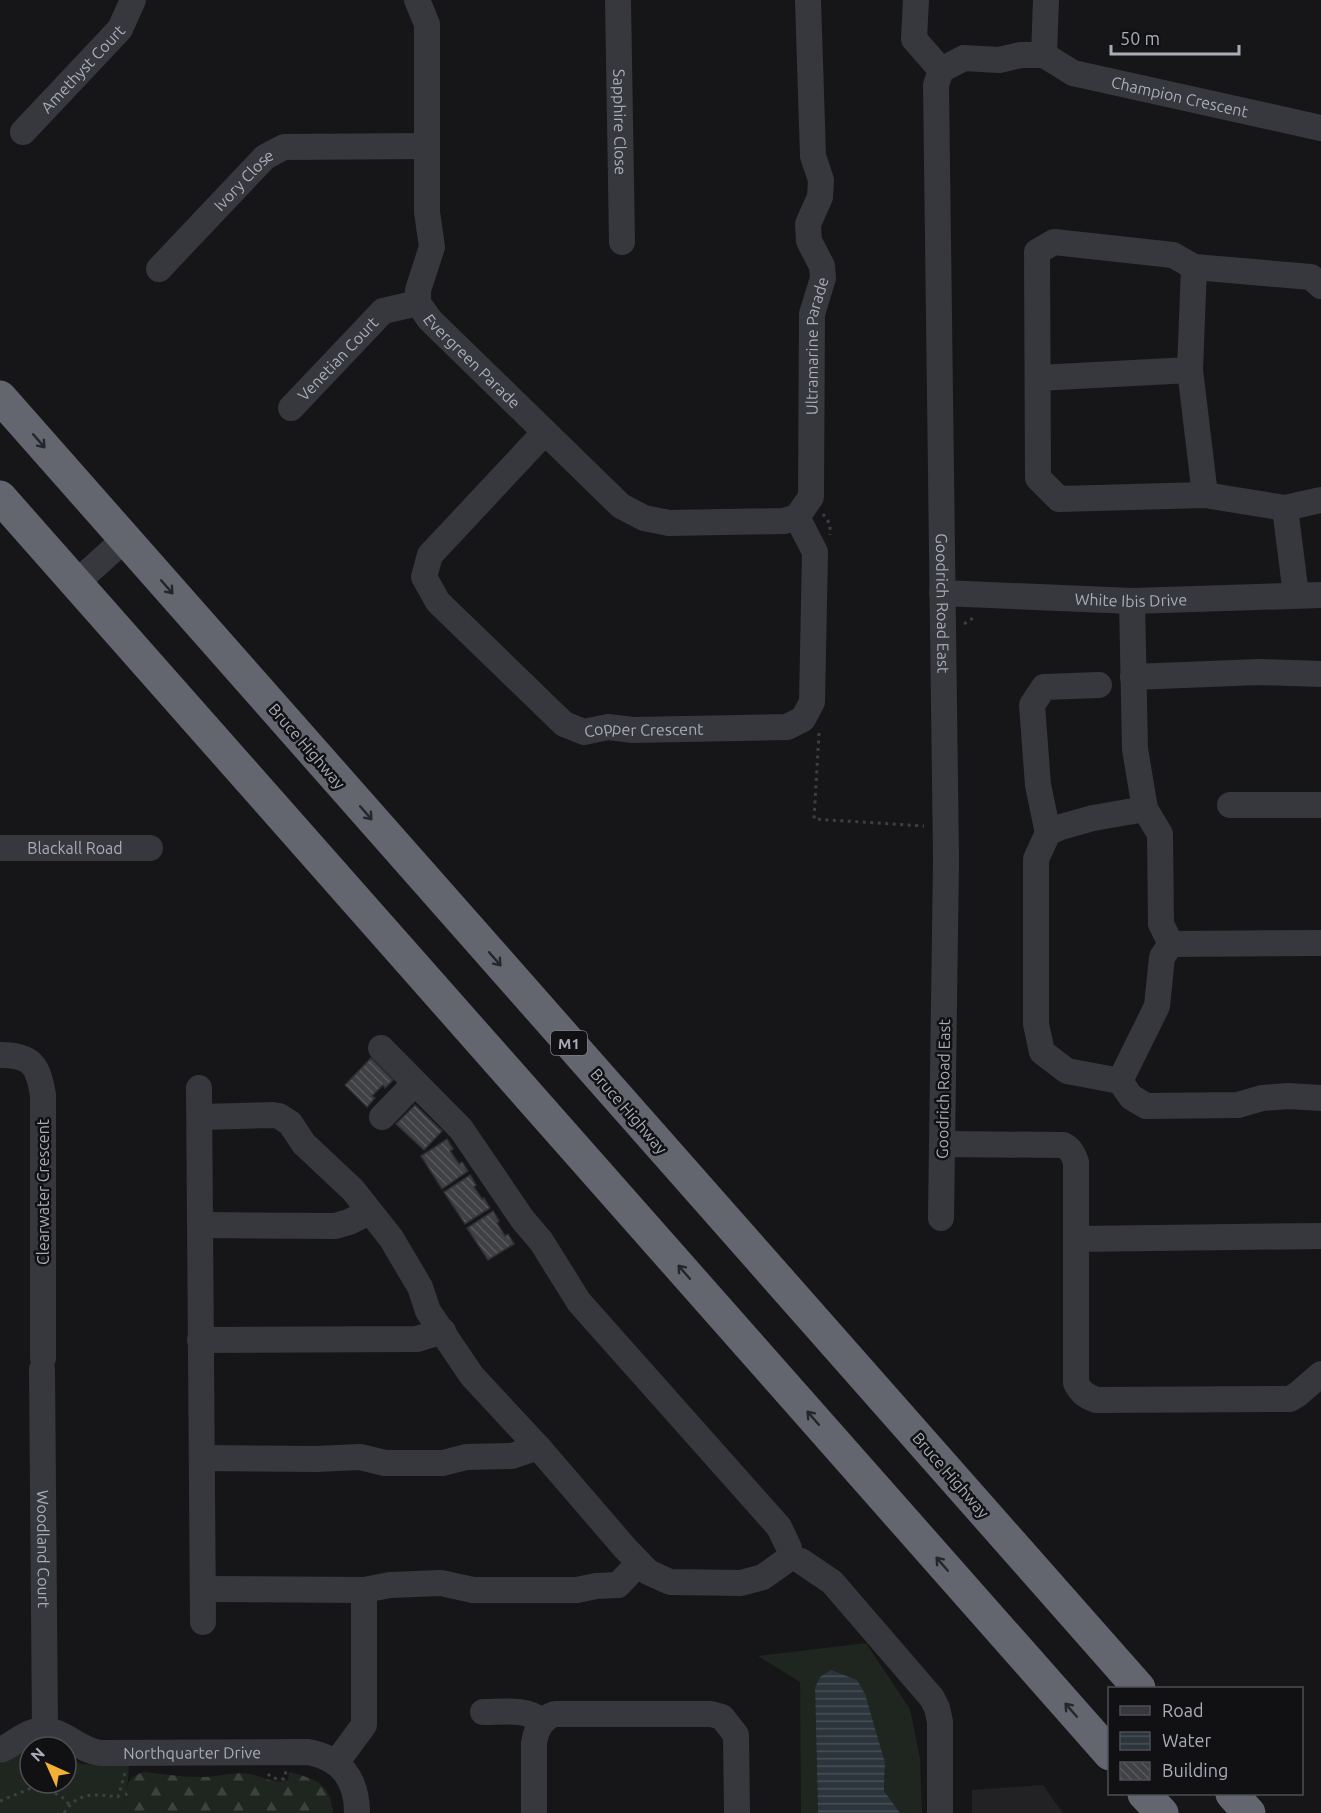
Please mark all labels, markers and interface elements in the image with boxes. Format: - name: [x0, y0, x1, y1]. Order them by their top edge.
- scale bar: [1111, 18, 1238, 56]
- street label: Amethyst Court: [37, 21, 129, 116]
- text: 50 m: [1120, 28, 1160, 48]
- street label: Sapphire Close: [610, 69, 630, 175]
- street label: Champion Crescent: [1110, 73, 1251, 121]
- street label: Ivory Close: [210, 145, 276, 214]
- street label: Ultramarine Parade: [802, 275, 832, 415]
- street label: Evergreen Parade: [420, 311, 524, 412]
- street label: Venetian Court: [294, 313, 382, 404]
- one-way arrow: [32, 433, 46, 448]
- street label: Goodrich Road East: [933, 533, 953, 674]
- one-way arrow: [160, 579, 174, 595]
- street label: White Ibis Drive: [1074, 590, 1187, 610]
- street label: Bruce Highway: [265, 700, 349, 792]
- street label: Copper Crescent: [582, 717, 704, 741]
- one-way arrow: [359, 805, 373, 820]
- street label: Blackall Road: [27, 839, 123, 857]
- one-way arrow: [488, 951, 502, 966]
- street label: Goodrich Road East: [933, 1018, 953, 1159]
- road number: M1: [551, 1031, 587, 1055]
- street label: Bruce Highway: [587, 1065, 671, 1157]
- street label: Clearwater Crescent: [34, 1118, 52, 1265]
- one-way arrow: [677, 1264, 691, 1279]
- one-way arrow: [806, 1411, 820, 1426]
- street label: Bruce Highway: [909, 1429, 993, 1521]
- street label: Woodland Court: [34, 1490, 53, 1609]
- one-way arrow: [935, 1557, 949, 1572]
- legend: [1108, 1687, 1303, 1795]
- text: Road: [1162, 1700, 1204, 1720]
- one-way arrow: [1064, 1703, 1078, 1718]
- text: Water: [1162, 1730, 1212, 1750]
- north arrow: [18, 1735, 78, 1795]
- street label: Northquarter Drive: [123, 1743, 261, 1762]
- text: N: [27, 1744, 48, 1765]
- text: Building: [1162, 1760, 1228, 1780]

